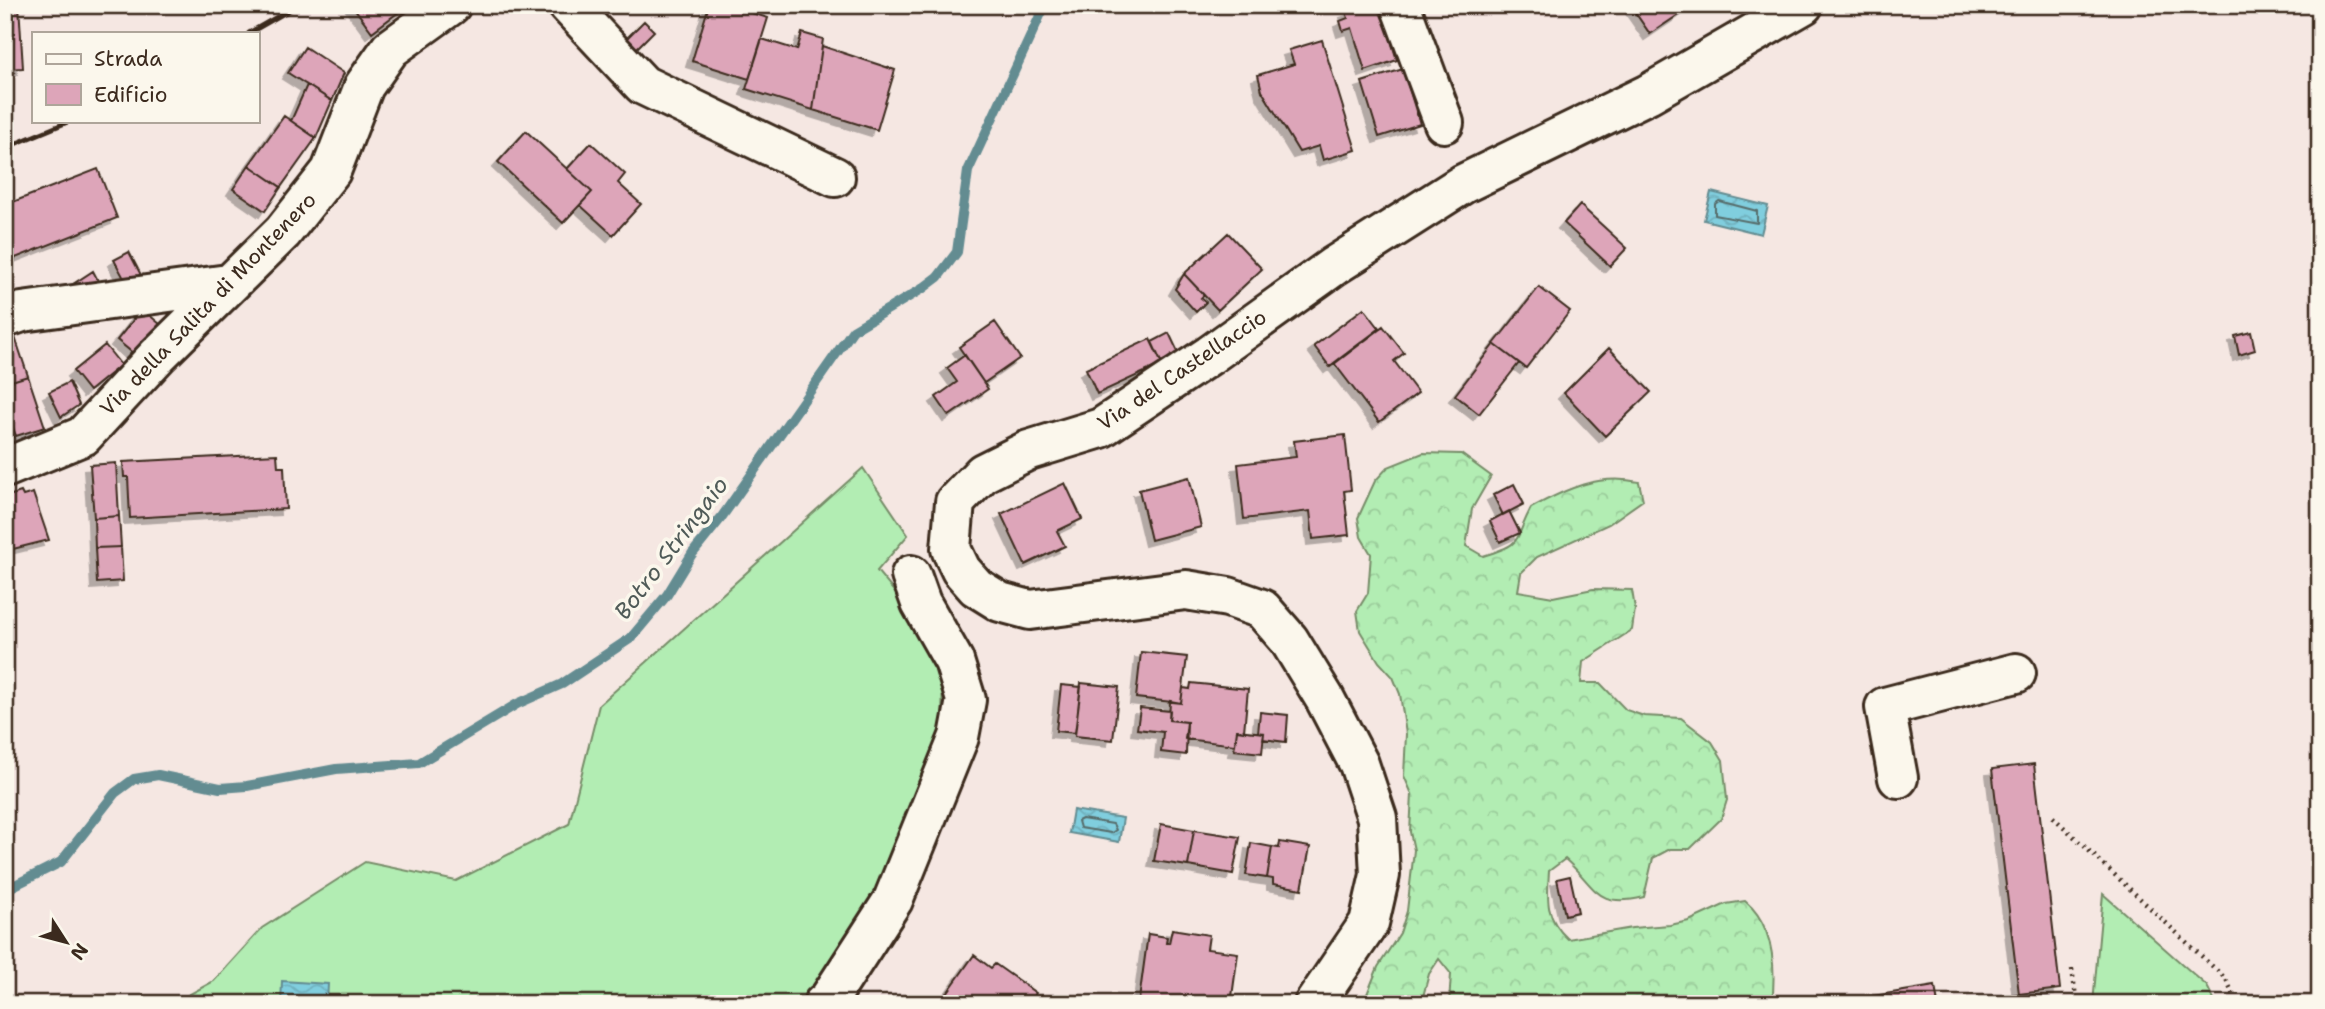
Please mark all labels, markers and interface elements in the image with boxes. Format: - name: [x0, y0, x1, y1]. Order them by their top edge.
- legend: [32, 32, 259, 122]
- text: Strada: [94, 45, 162, 73]
- text: Edificio: [94, 81, 167, 109]
- street label: Via della Salita di Montenero: [94, 186, 322, 422]
- street label: Via del Castellaccio: [1092, 303, 1272, 437]
- water label: Botro Stringaio: [607, 470, 735, 626]
- north arrow: [32, 908, 102, 978]
- text: N: [65, 938, 94, 965]

